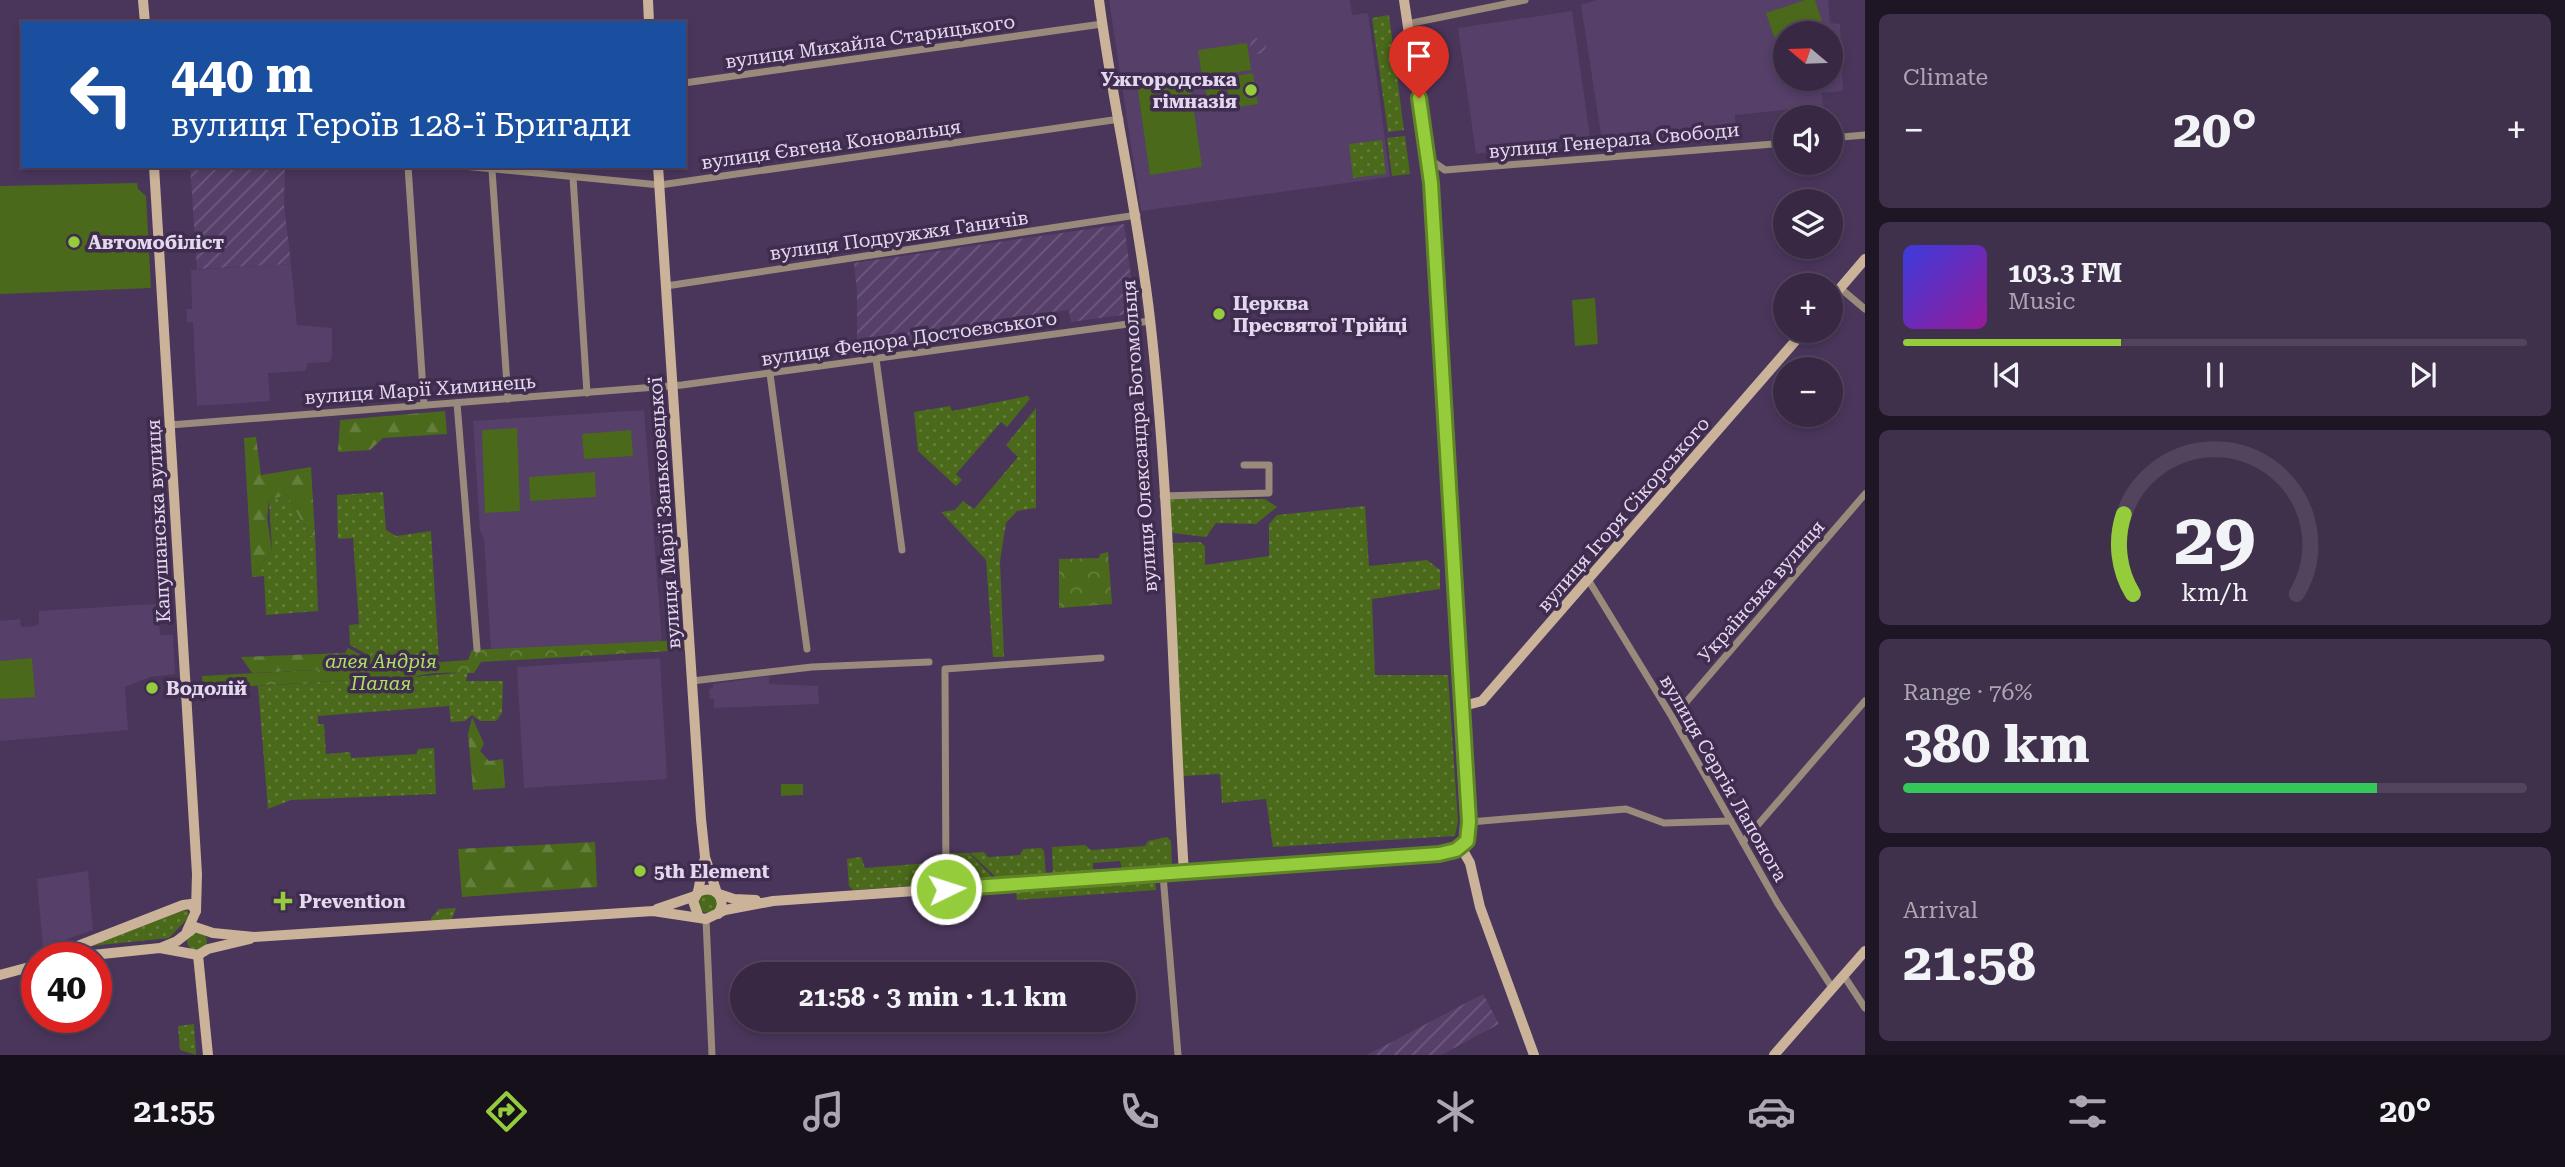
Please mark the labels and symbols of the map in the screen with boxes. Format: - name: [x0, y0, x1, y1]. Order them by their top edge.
- street label: вулиця Михайла Старицького: [724, 10, 1016, 73]
- north arrow: [1773, 21, 1843, 91]
- pin: [1389, 26, 1449, 98]
- place label: Ужгородська гімназія: [1101, 68, 1237, 113]
- marker: Ужгородська гімназія: [1243, 82, 1259, 98]
- street label: вулиця Євгена Коновальця: [700, 115, 962, 174]
- street label: вулиця Генерала Свободи: [1488, 118, 1741, 163]
- street label: вулиця Подружжя Ганичів: [768, 206, 1030, 265]
- place label: Автомобіліст: [88, 231, 224, 254]
- marker: Автомобіліст: [66, 234, 82, 250]
- street label: вулиця Олександра Богомольця: [1117, 279, 1162, 593]
- place label: Церква Пресвятої Трійці: [1233, 292, 1407, 337]
- street label: вулиця Федора Достоєвського: [760, 306, 1058, 371]
- marker: Церква Пресвятої Трійці: [1211, 306, 1227, 322]
- street label: вулиця Марії Химинець: [304, 370, 536, 409]
- street label: вулиця Марії Заньковецької: [644, 376, 685, 650]
- street label: вулиця Ігоря Сікорського: [1532, 412, 1714, 617]
- street label: Капушанська вулиця: [142, 419, 175, 623]
- street label: Українська вулиця: [1693, 515, 1830, 667]
- park label: алея Андрія Палая: [325, 650, 437, 695]
- street label: вулиця Сергія Лапонога: [1655, 671, 1793, 886]
- place label: Водолій: [166, 677, 247, 700]
- marker: Водолій: [144, 680, 160, 696]
- position arrow: [909, 852, 983, 926]
- place label: 5th Element: [654, 860, 770, 883]
- marker: 5th Element: [632, 863, 648, 879]
- place label: Prevention: [299, 890, 406, 913]
- marker: Prevention: [273, 891, 293, 911]
- speed limit sign: 40: [21, 942, 112, 1033]

